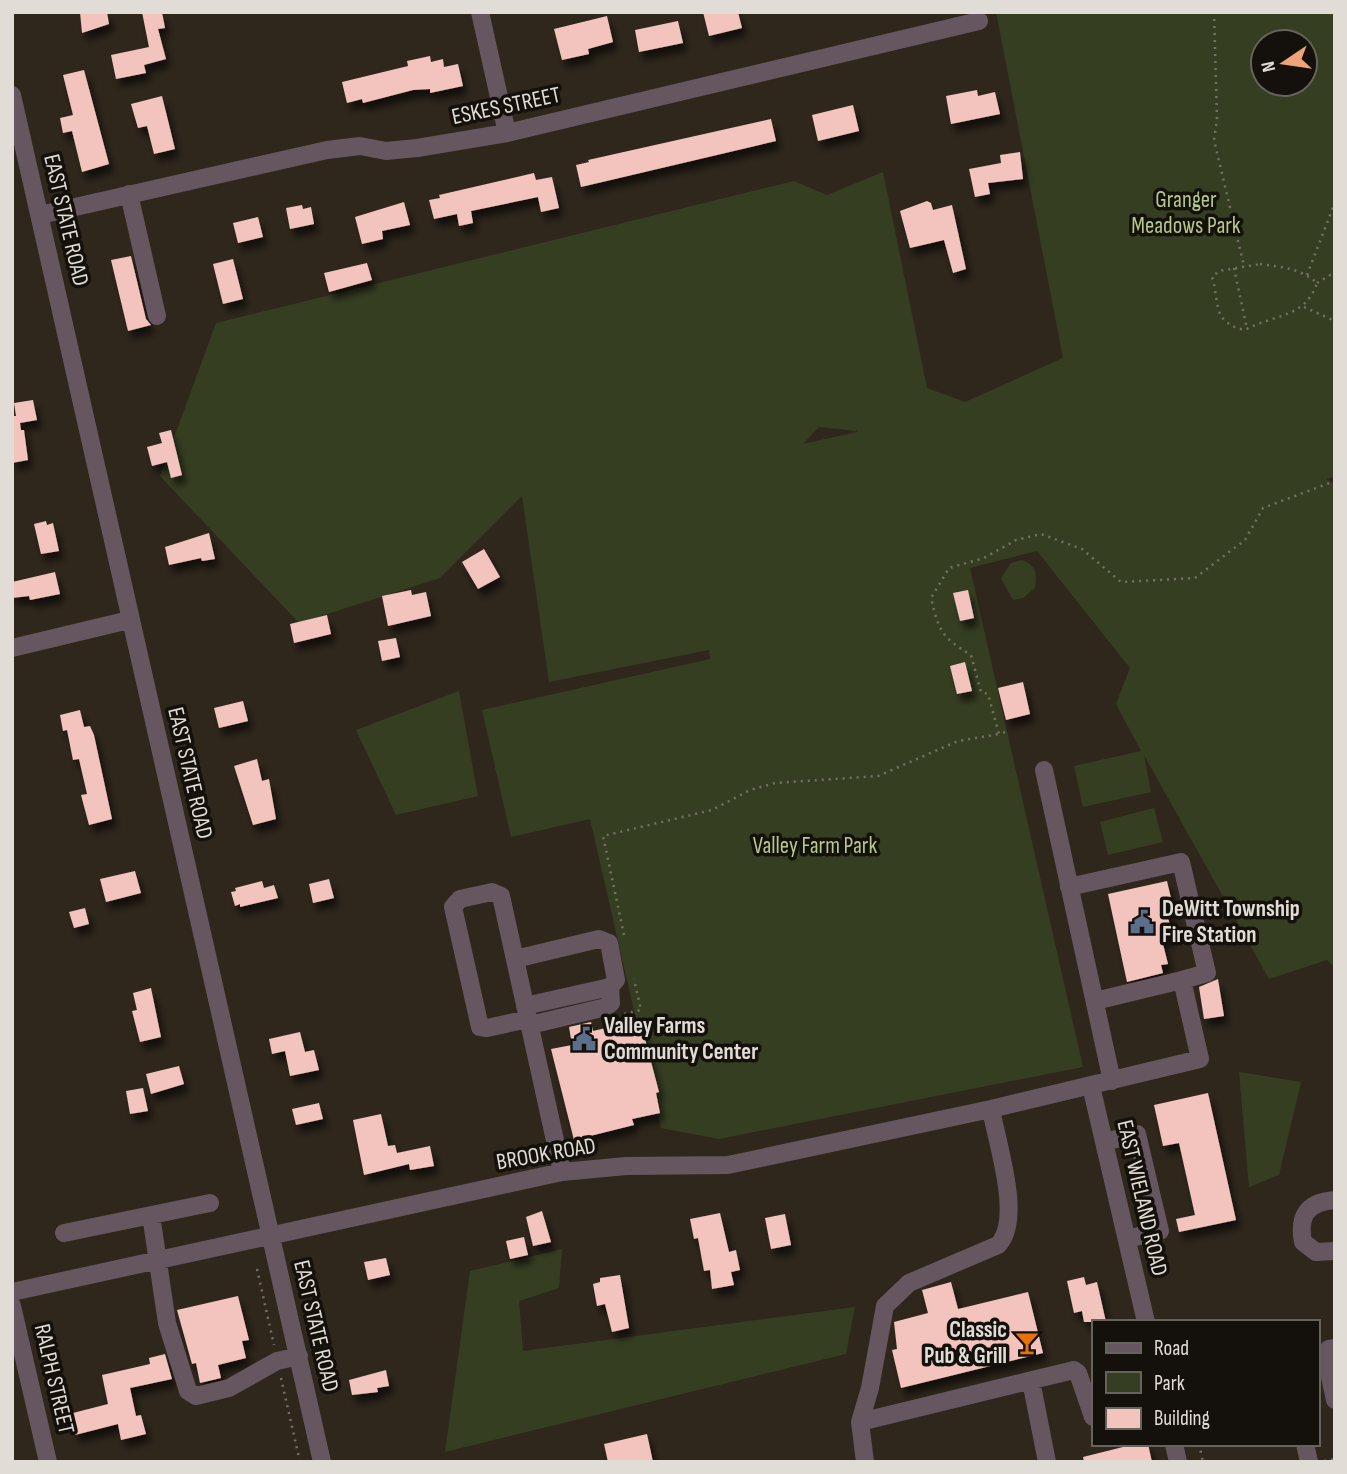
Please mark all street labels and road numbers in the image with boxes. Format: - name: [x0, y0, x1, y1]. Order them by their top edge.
- street label: ESKES STREET: [449, 81, 563, 131]
- street label: EAST STATE ROAD: [37, 152, 95, 288]
- street label: EAST STATE ROAD: [161, 705, 219, 841]
- street label: EAST WIELAND ROAD: [1110, 1117, 1174, 1279]
- street label: BROOK ROAD: [494, 1131, 598, 1177]
- street label: EAST STATE ROAD: [287, 1258, 345, 1394]
- street label: RALPH STREET: [28, 1321, 80, 1437]

